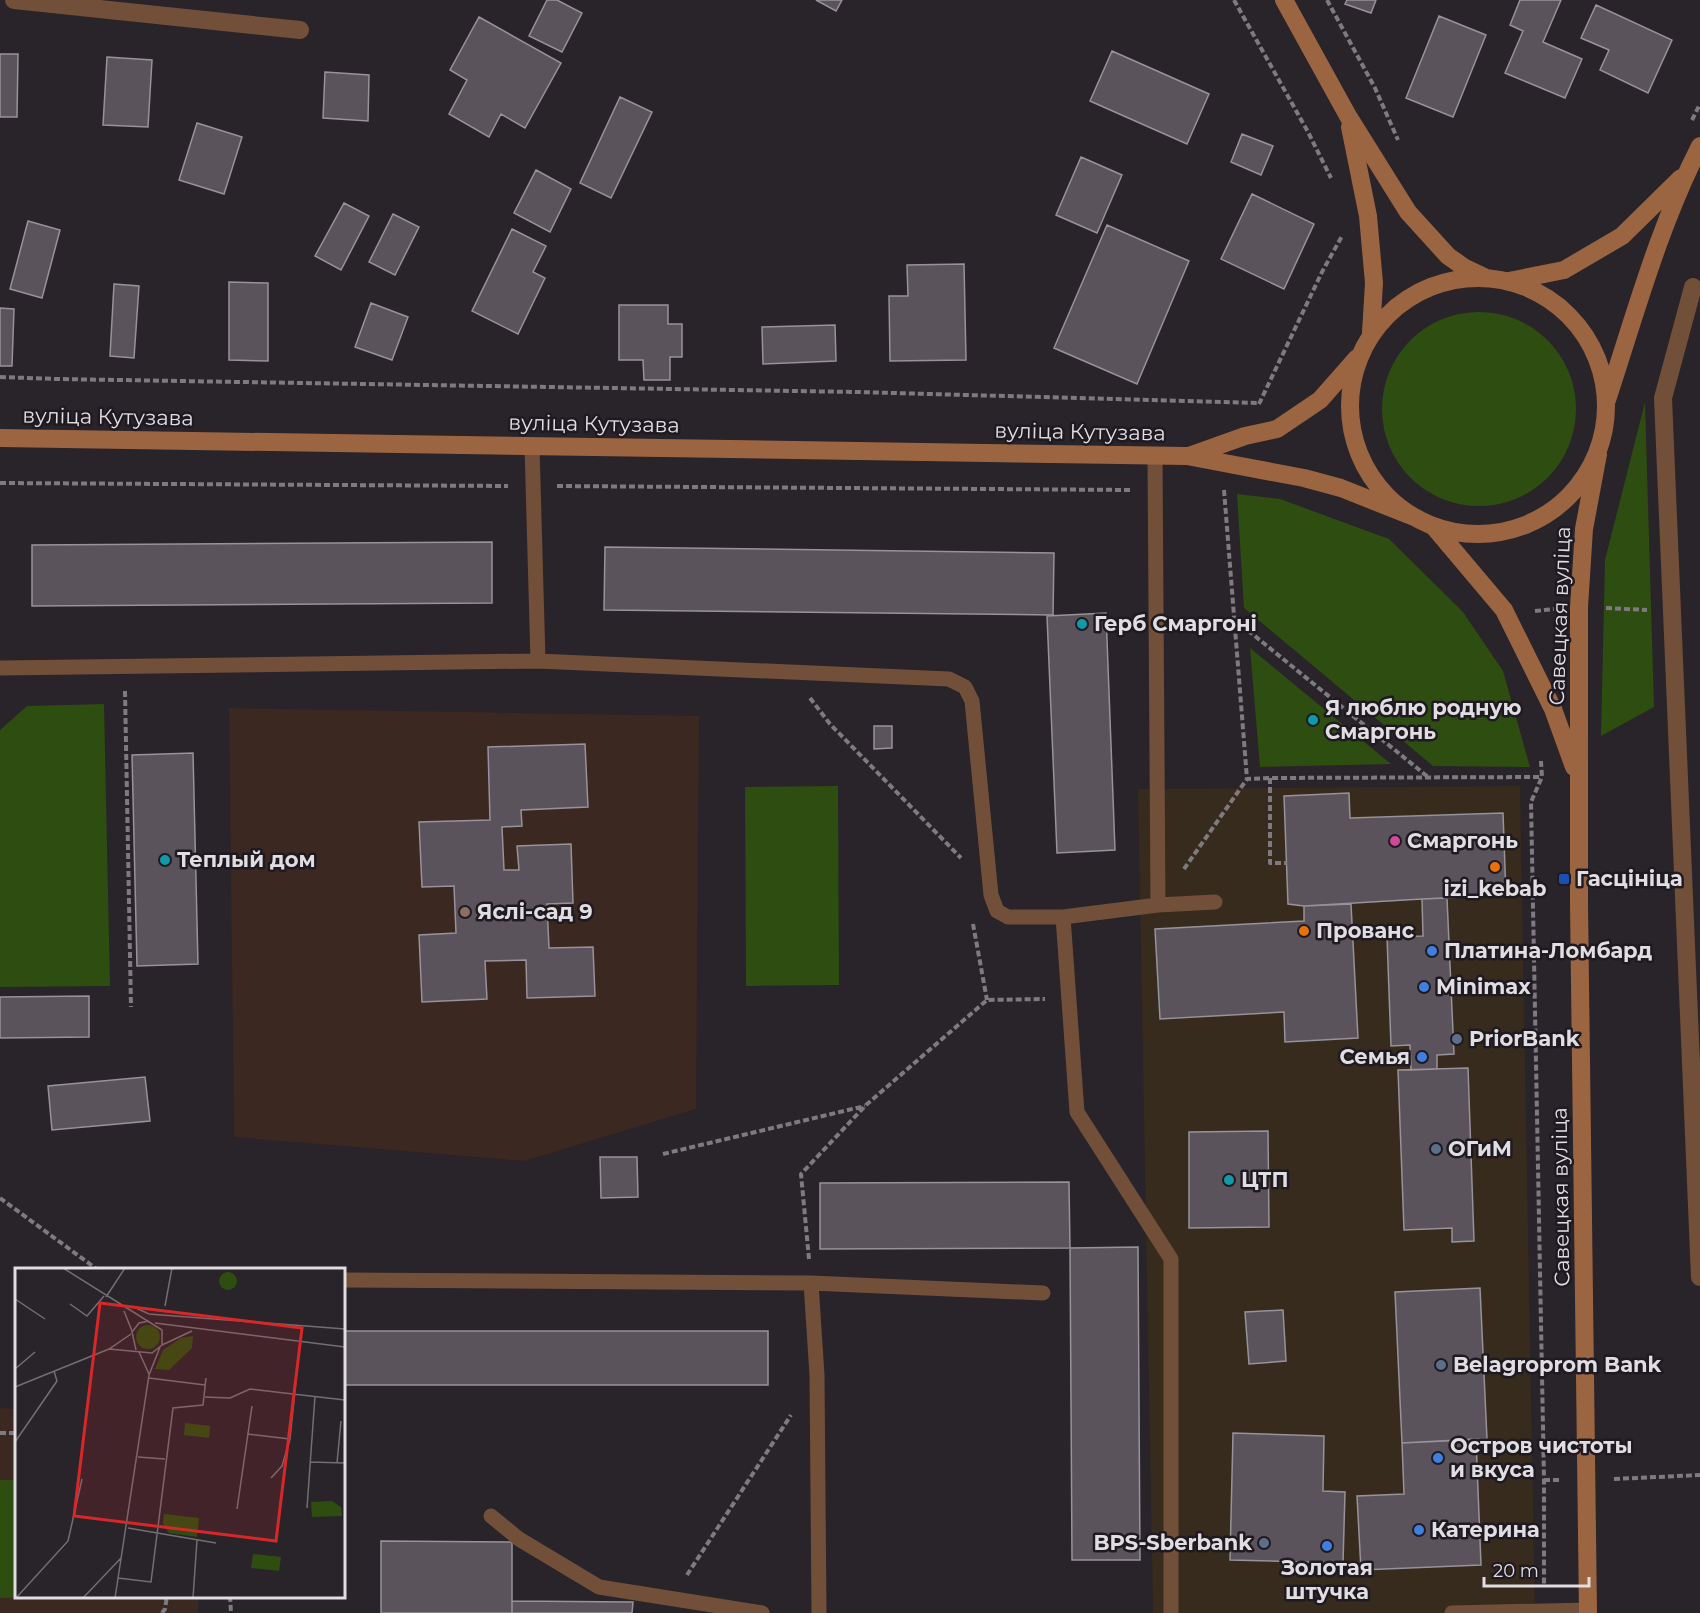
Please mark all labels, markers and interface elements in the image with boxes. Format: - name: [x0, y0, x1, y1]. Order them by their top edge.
- street label: вуліца Кутузава: [22, 403, 194, 430]
- street label: вуліца Кутузава: [508, 410, 680, 437]
- street label: вуліца Кутузава: [994, 418, 1166, 445]
- street label: Савецкая вуліца: [1544, 526, 1575, 706]
- place label: Герб Смаргоні: [1094, 611, 1257, 636]
- marker: Герб Смаргоні: [1075, 617, 1089, 631]
- place label: Я люблю родную Смаргонь: [1325, 695, 1522, 744]
- marker: Я люблю родную Смаргонь: [1306, 713, 1320, 727]
- place label: Смаргонь: [1407, 828, 1518, 853]
- marker: Смаргонь: [1388, 834, 1402, 848]
- place label: Теплый дом: [177, 847, 316, 872]
- marker: Теплый дом: [158, 853, 172, 867]
- marker: izi_kebab: [1488, 860, 1502, 874]
- place label: Гасцініца: [1576, 866, 1683, 891]
- marker: Гасцініца: [1557, 872, 1571, 886]
- place label: izi_kebab: [1444, 876, 1546, 901]
- place label: Яслі-сад 9: [477, 899, 593, 924]
- marker: Яслі-сад 9: [458, 905, 472, 919]
- place label: Прованс: [1316, 918, 1415, 943]
- marker: Прованс: [1297, 924, 1311, 938]
- place label: Платина-Ломбард: [1444, 938, 1652, 963]
- marker: Платина-Ломбард: [1425, 944, 1439, 958]
- place label: Minimax: [1436, 974, 1531, 999]
- marker: Minimax: [1417, 980, 1431, 994]
- place label: PriorBank: [1469, 1026, 1580, 1051]
- marker: PriorBank: [1450, 1032, 1464, 1046]
- place label: Семья: [1339, 1044, 1410, 1069]
- marker: Семья: [1415, 1050, 1429, 1064]
- street label: Савецкая вуліца: [1546, 1107, 1575, 1287]
- place label: ОГиМ: [1448, 1136, 1512, 1161]
- marker: ОГиМ: [1429, 1142, 1443, 1156]
- place label: ЦТП: [1241, 1167, 1288, 1192]
- marker: ЦТП: [1222, 1173, 1236, 1187]
- inset map: [15, 1268, 345, 1598]
- place label: Belagroprom Bank: [1453, 1352, 1662, 1377]
- marker: Belagroprom Bank: [1434, 1358, 1448, 1372]
- place label: Остров чистоты и вкуса: [1450, 1433, 1633, 1482]
- marker: Остров чистоты и вкуса: [1431, 1451, 1445, 1465]
- place label: Катерина: [1431, 1517, 1540, 1542]
- marker: Катерина: [1412, 1523, 1426, 1537]
- place label: BPS-Sberbank: [1093, 1530, 1252, 1555]
- marker: BPS-Sberbank: [1257, 1536, 1271, 1550]
- marker: Золотая штучка: [1320, 1539, 1334, 1553]
- scale bar: [1484, 1550, 1589, 1588]
- place label: Золотая штучка: [1280, 1555, 1373, 1604]
- text: 20 m: [1493, 1560, 1539, 1582]

